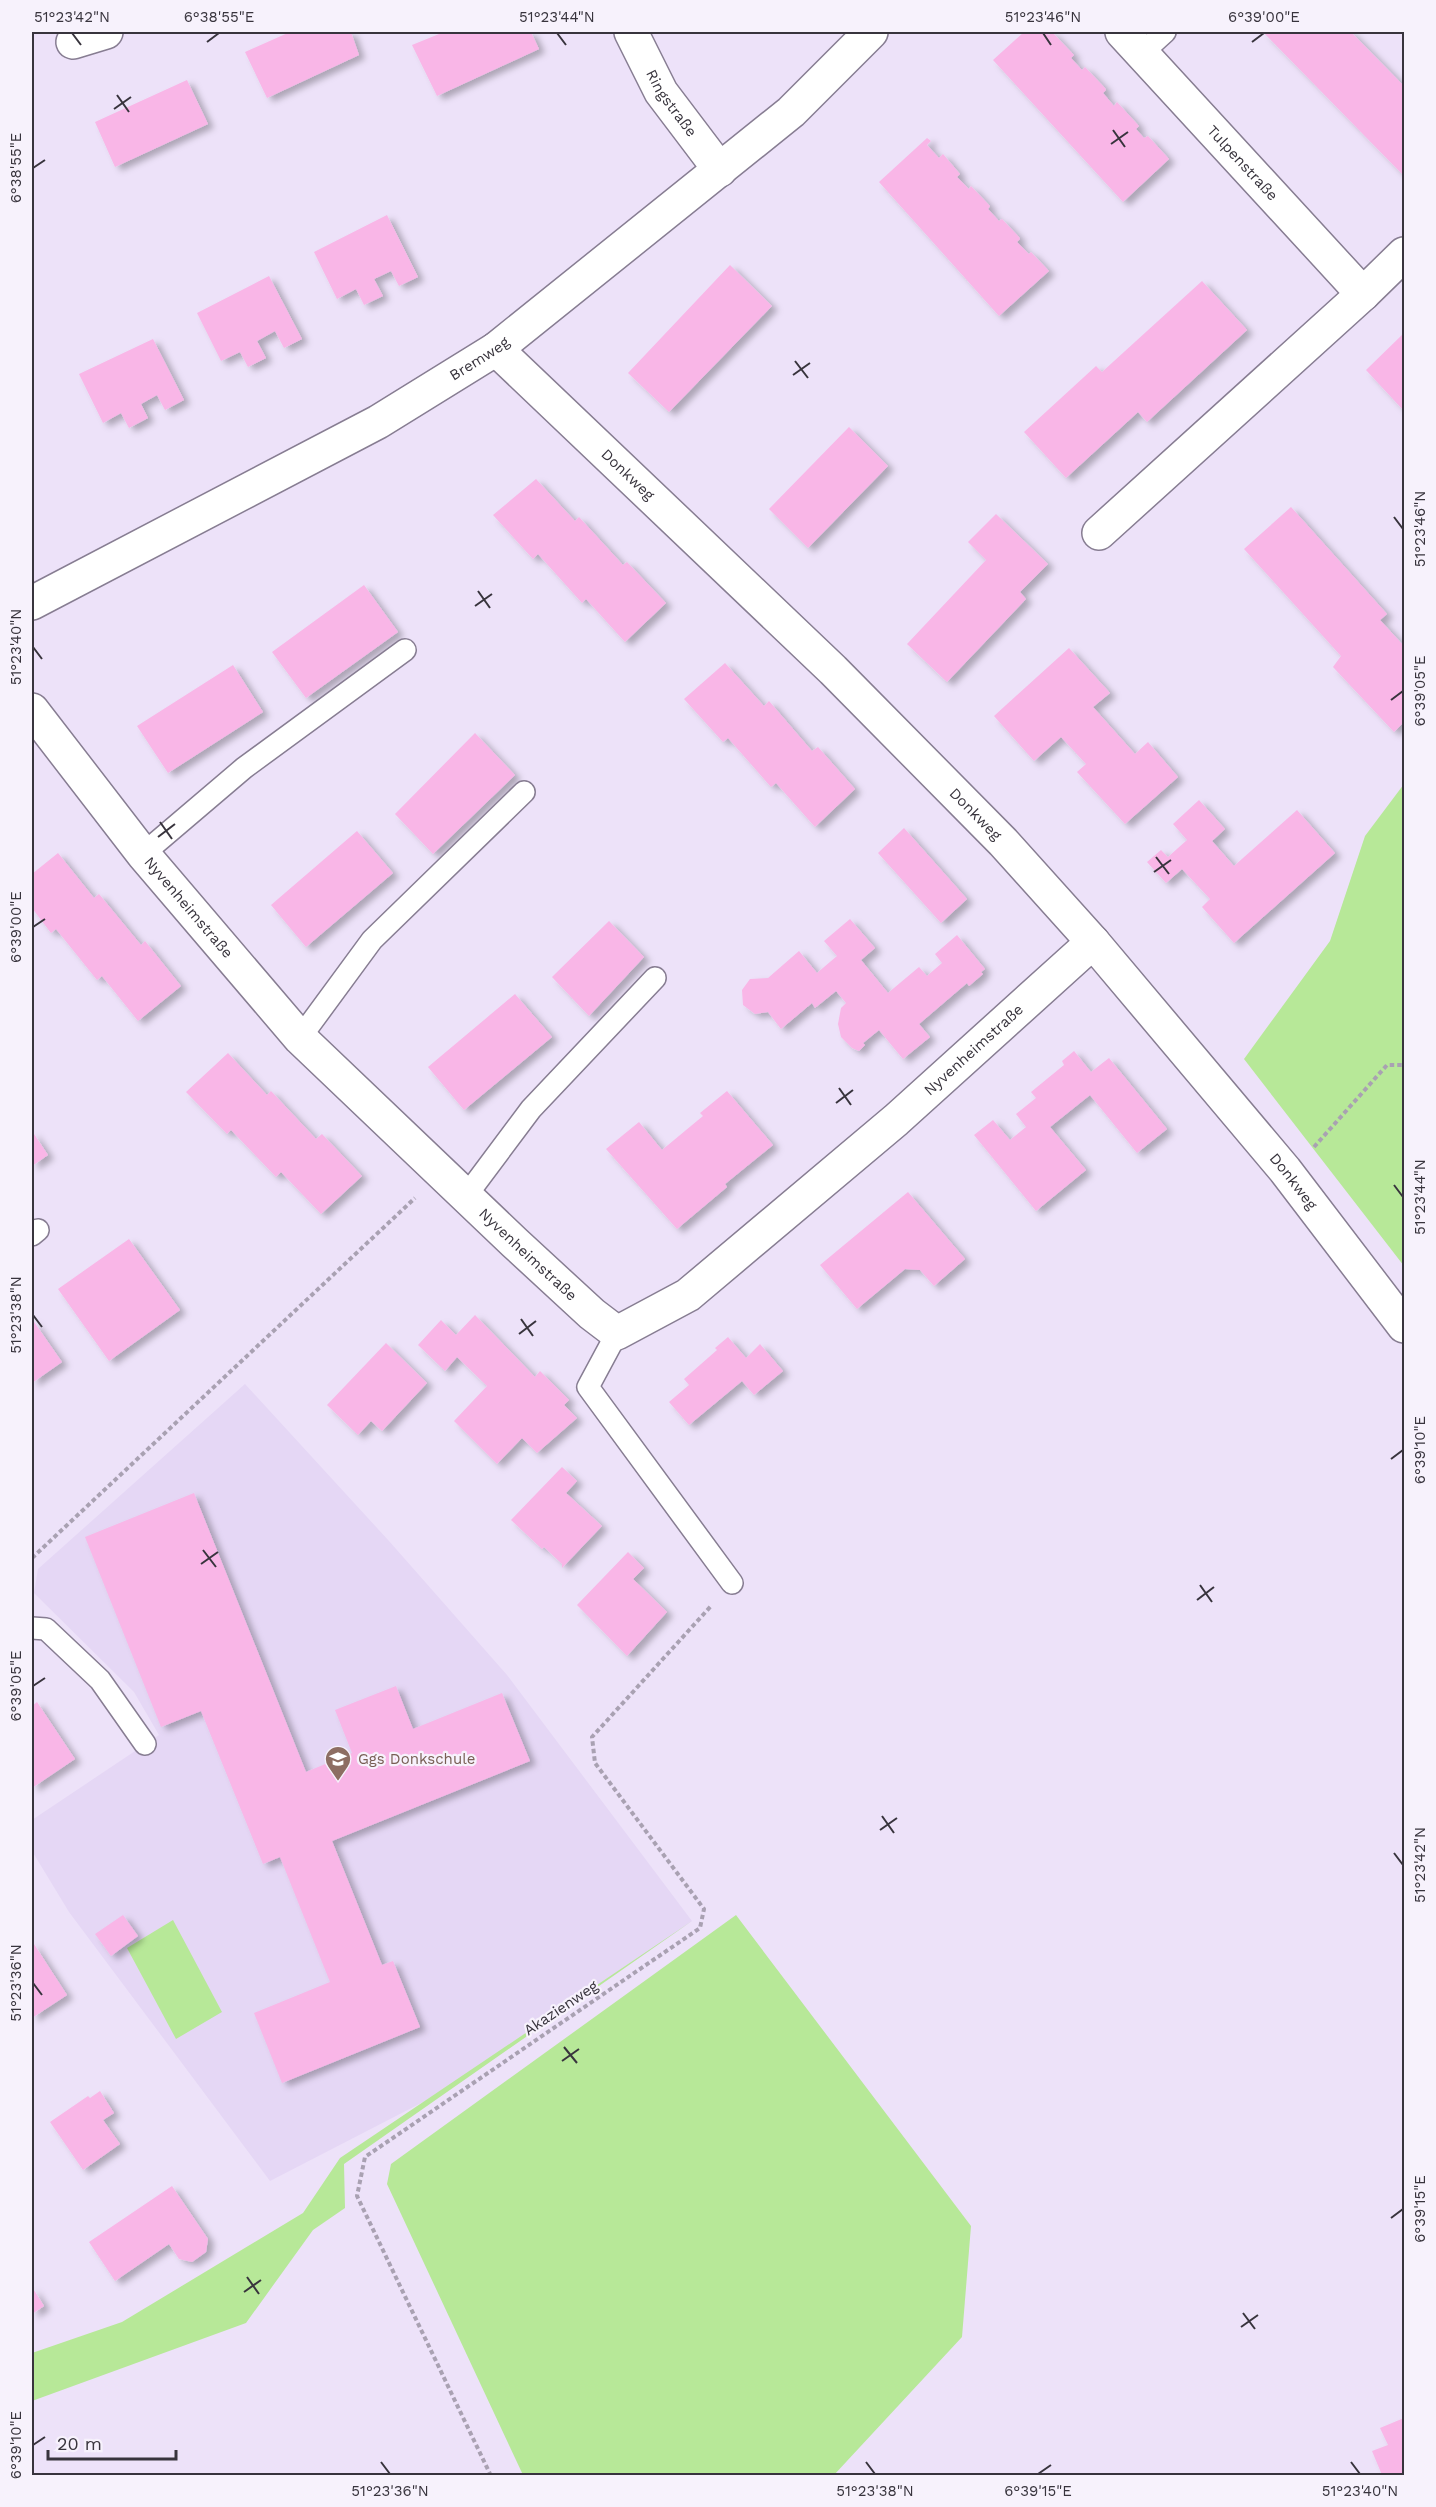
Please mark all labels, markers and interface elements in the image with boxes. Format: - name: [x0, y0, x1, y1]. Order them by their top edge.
- text: 51°23'42"N: [34, 8, 110, 26]
- text: 6°38'55"E: [184, 8, 254, 26]
- text: 51°23'44"N: [519, 8, 595, 26]
- text: 51°23'46"N: [1005, 8, 1081, 26]
- text: 6°39'00"E: [1228, 8, 1300, 26]
- street label: Ringstraße: [642, 67, 701, 140]
- street label: Tulpenstraße: [1203, 122, 1282, 204]
- text: 6°38'55"E: [7, 133, 25, 203]
- street label: Bremweg: [446, 333, 513, 385]
- street label: Donkweg: [597, 445, 658, 504]
- text: 51°23'46"N: [1411, 491, 1429, 567]
- text: 51°23'40"N: [7, 609, 25, 685]
- text: 6°39'05"E: [1411, 655, 1429, 727]
- street label: Donkweg: [946, 784, 1005, 844]
- street label: Nyvenheimstraße: [140, 853, 237, 962]
- text: 6°39'00"E: [7, 891, 25, 963]
- street label: Nyvenheimstraße: [920, 1000, 1027, 1099]
- street label: Donkweg: [1266, 1150, 1321, 1213]
- text: 51°23'44"N: [1411, 1159, 1429, 1235]
- street label: Nyvenheimstraße: [475, 1204, 581, 1304]
- text: 51°23'38"N: [7, 1276, 25, 1354]
- text: 6°39'10"E: [1411, 1416, 1429, 1484]
- text: 6°39'05"E: [7, 1650, 25, 1722]
- school or university icon: Ggs Donkschule: [323, 1744, 353, 1782]
- place label: Ggs Donkschule: [358, 1750, 475, 1768]
- text: 51°23'42"N: [1411, 1827, 1429, 1903]
- text: 51°23'36"N: [7, 1944, 25, 2022]
- street label: Akazienweg: [521, 1977, 601, 2039]
- text: 6°39'15"E: [1411, 2175, 1429, 2243]
- text: 6°39'10"E: [7, 2411, 25, 2479]
- scale bar: [48, 2423, 176, 2461]
- text: 20 m: [57, 2433, 102, 2454]
- text: 51°23'36"N: [351, 2482, 429, 2500]
- text: 51°23'38"N: [836, 2482, 914, 2500]
- text: 6°39'15"E: [1004, 2482, 1072, 2500]
- text: 51°23'40"N: [1322, 2482, 1398, 2500]

